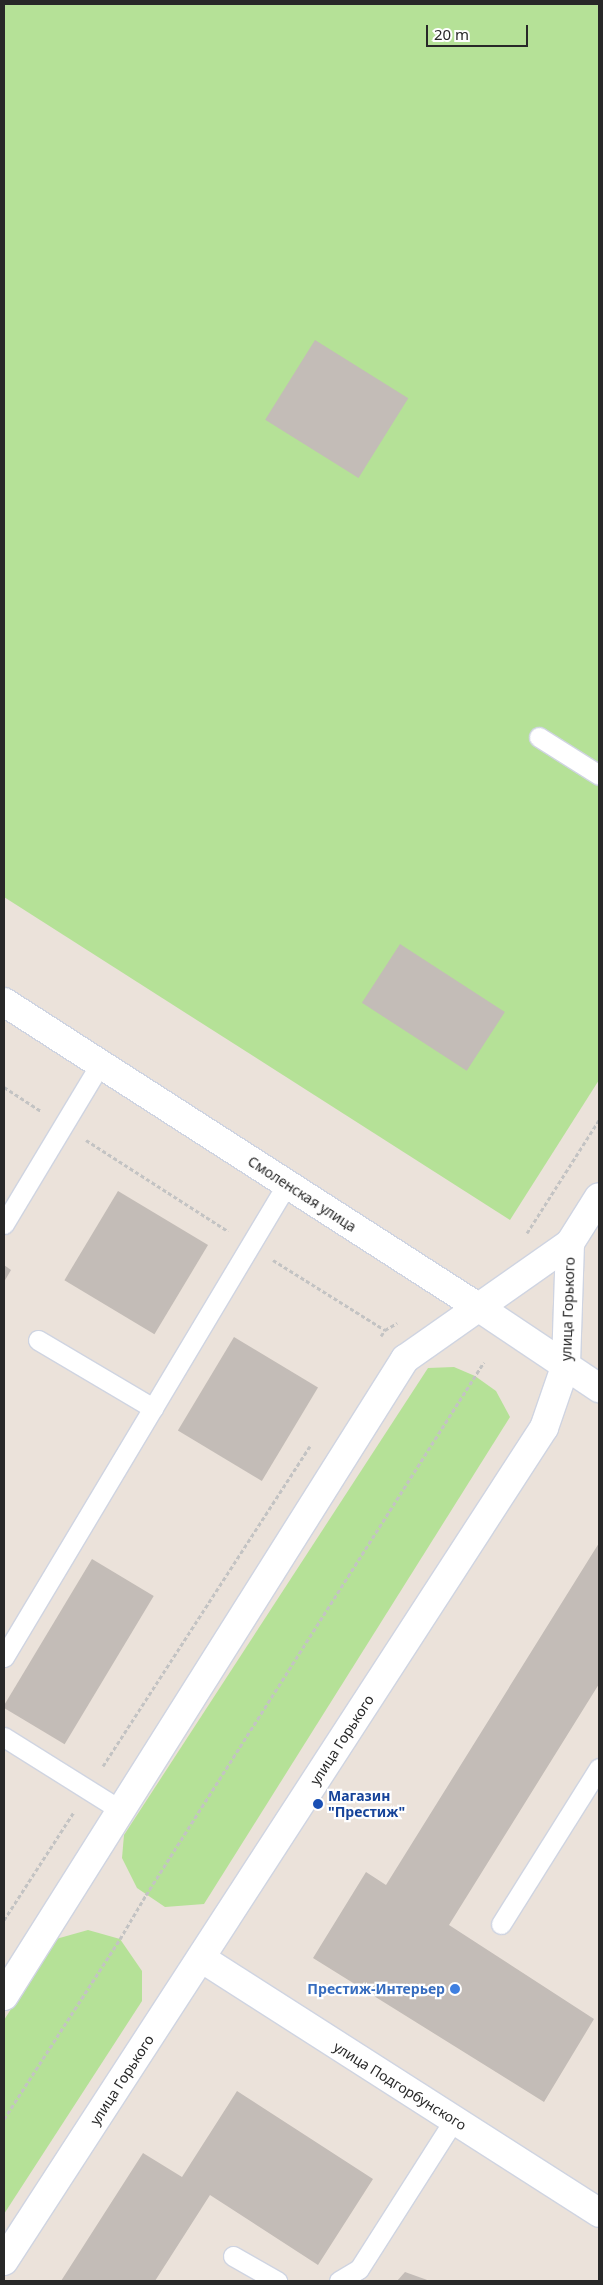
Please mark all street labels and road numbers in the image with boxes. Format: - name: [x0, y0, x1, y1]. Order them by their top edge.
- street label: Смоленская улица: [245, 1153, 359, 1235]
- street label: улица Горького: [558, 1257, 578, 1361]
- street label: улица Горького: [307, 1692, 377, 1788]
- street label: улица Горького: [87, 2032, 157, 2128]
- street label: улица Подгорбунского: [330, 2038, 470, 2134]

